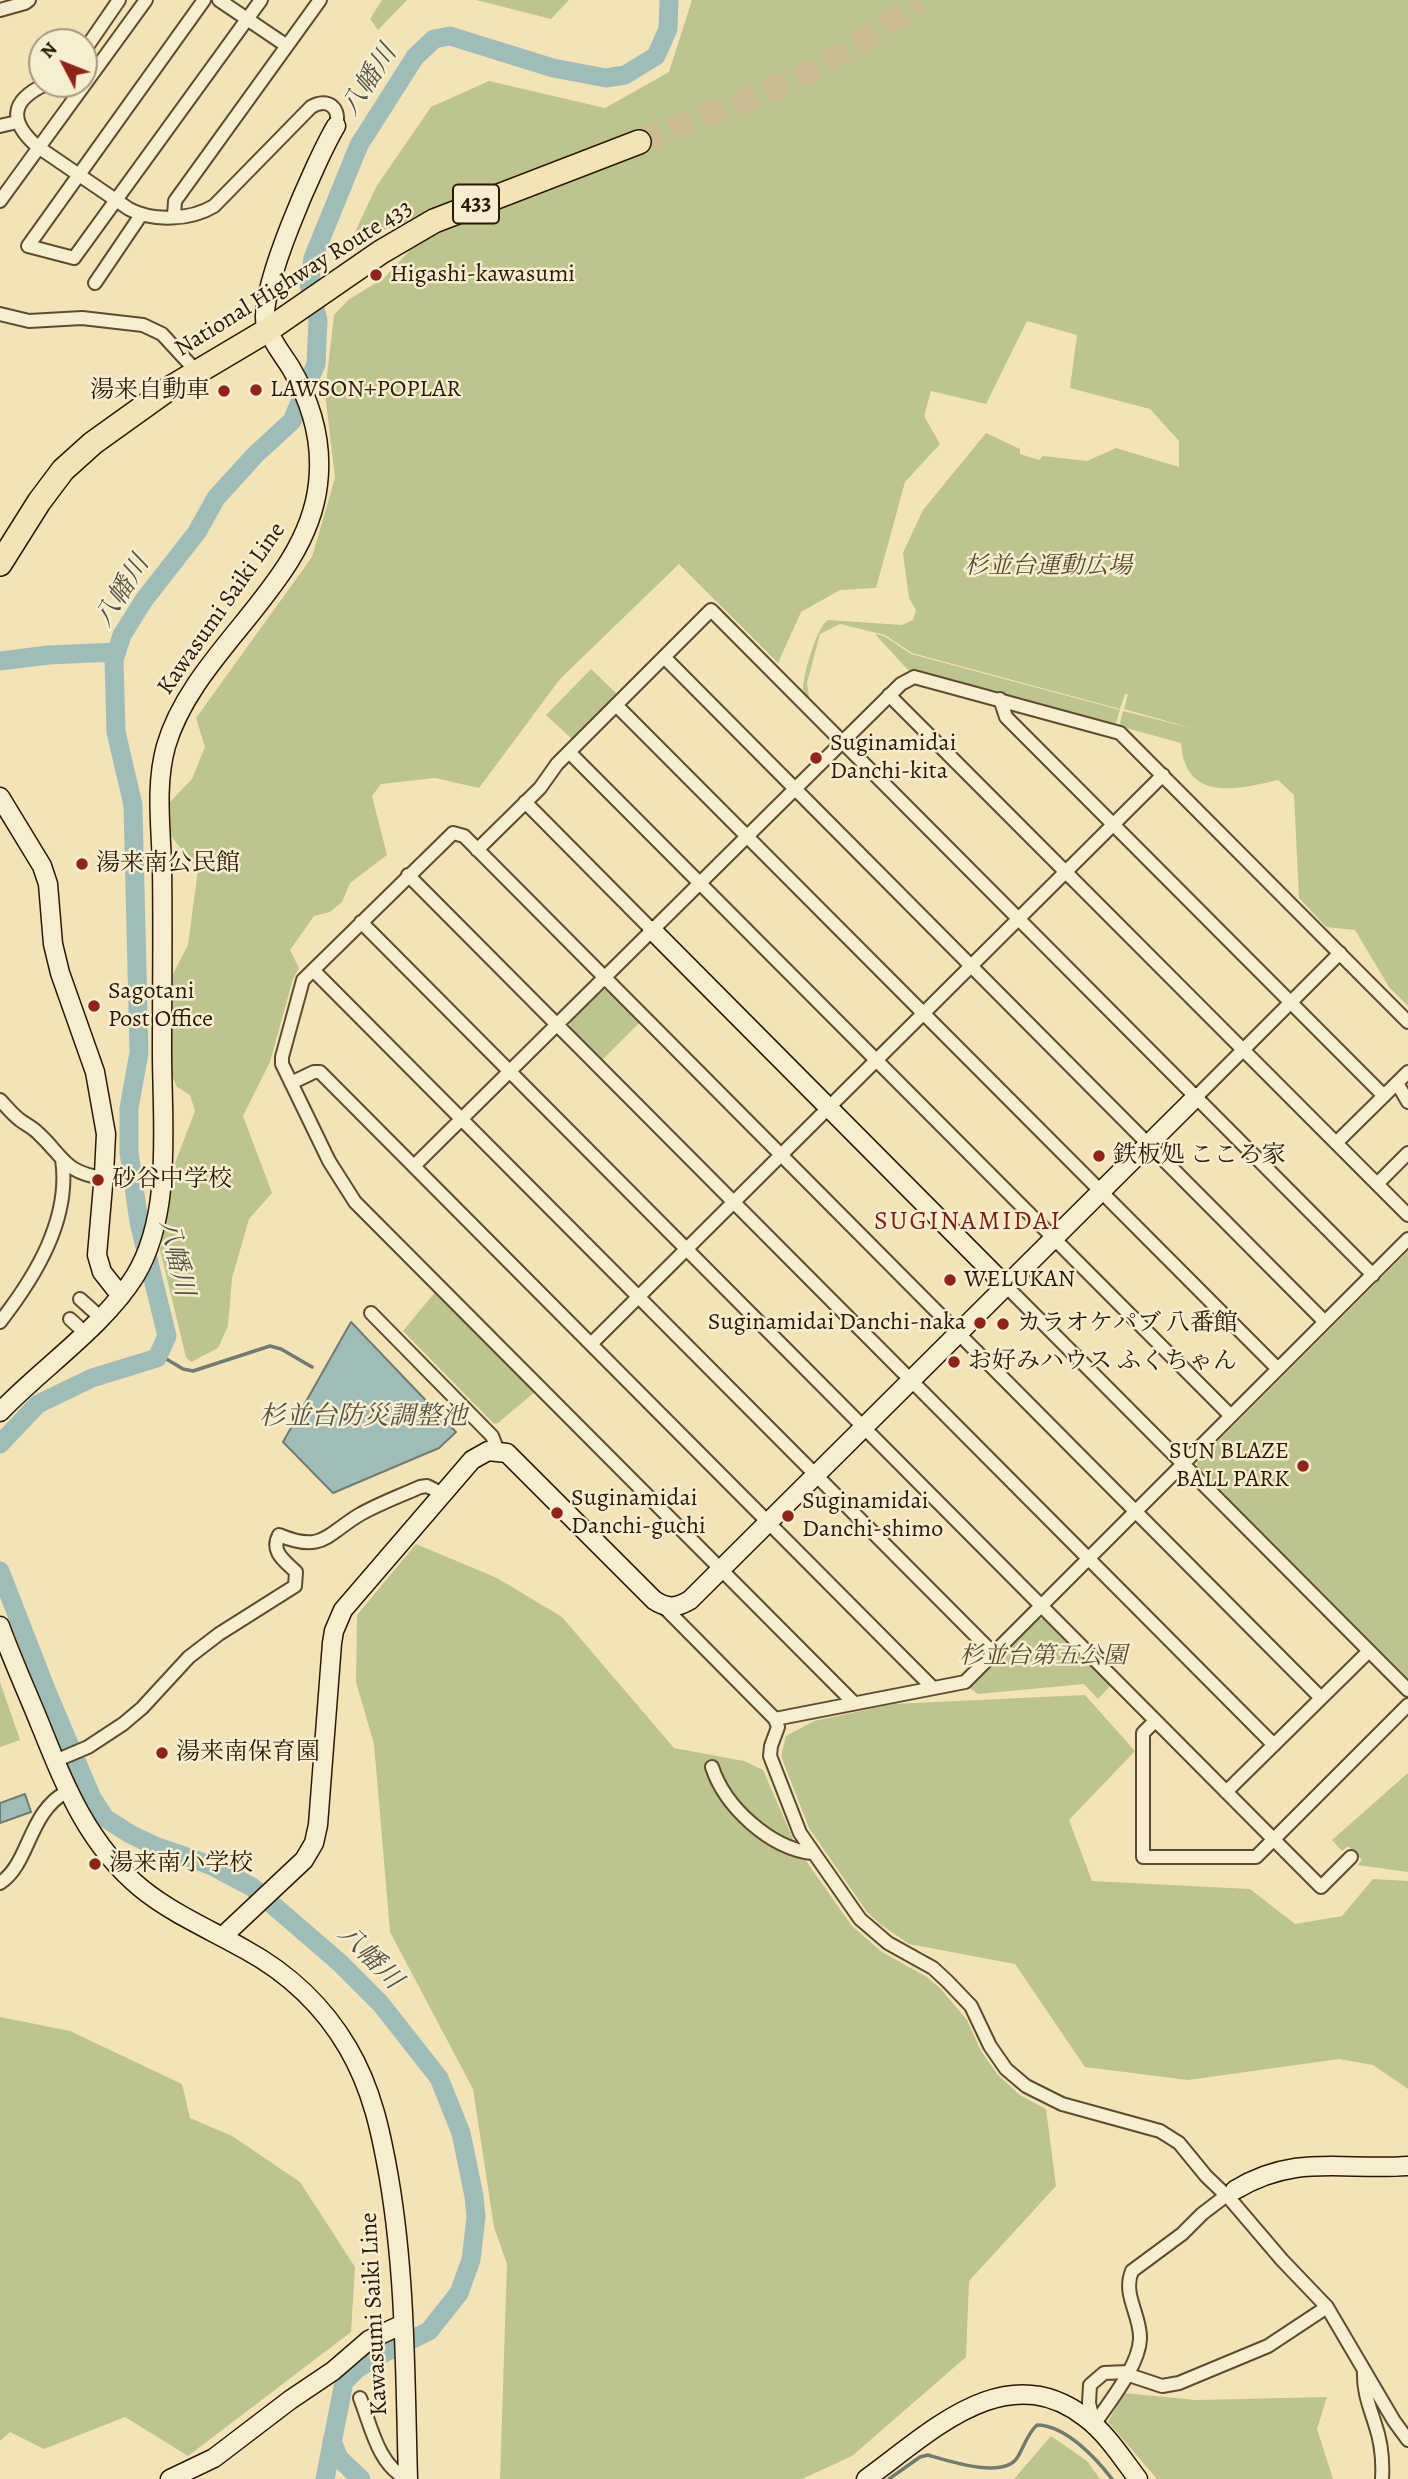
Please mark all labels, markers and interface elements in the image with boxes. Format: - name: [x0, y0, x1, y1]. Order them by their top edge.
- north arrow: [28, 28, 98, 98]
- text: N: [35, 36, 63, 64]
- water label: 八幡川: [336, 40, 404, 122]
- road number: 433: [453, 184, 499, 224]
- street label: National Highway Route 433: [170, 194, 418, 364]
- place label: Higashi-kawasumi: [390, 261, 575, 289]
- marker: Higashi-kawasumi: [368, 267, 384, 283]
- place label: LAWSON+POPLAR: [270, 376, 461, 404]
- place label: 湯来自動車: [90, 377, 210, 405]
- marker: LAWSON+POPLAR: [248, 382, 264, 398]
- marker: 湯来自動車: [216, 383, 232, 399]
- street label: Kawasumi Saiki Line: [152, 517, 292, 701]
- water label: 八幡川: [89, 551, 157, 633]
- park label: 杉並台運動広場: [964, 553, 1132, 581]
- place label: Suginamidai Danchi-kita: [830, 730, 956, 786]
- marker: Suginamidai Danchi-kita: [808, 750, 824, 766]
- place label: 湯来南公民館: [96, 850, 240, 878]
- marker: 湯来南公民館: [74, 856, 90, 872]
- place label: Sagotani Post Office: [108, 978, 213, 1034]
- marker: Sagotani Post Office: [86, 998, 102, 1014]
- place label: 鉄板処 こころ家: [1113, 1142, 1286, 1170]
- marker: 鉄板処 こころ家: [1091, 1148, 1107, 1164]
- place label: 砂谷中学校: [112, 1166, 232, 1194]
- marker: 砂谷中学校: [90, 1172, 106, 1188]
- district label: SUGINAMIDAI: [875, 1207, 1061, 1239]
- water label: 八幡川: [151, 1216, 199, 1300]
- place label: WELUKAN: [964, 1266, 1075, 1294]
- marker: WELUKAN: [942, 1272, 958, 1288]
- place label: Suginamidai Danchi-naka: [708, 1309, 966, 1337]
- place label: カラオケパブ 八番館: [1017, 1310, 1238, 1338]
- marker: Suginamidai Danchi-naka: [972, 1315, 988, 1331]
- marker: カラオケパブ 八番館: [995, 1316, 1011, 1332]
- place label: お好みハウス ふくちゃん: [968, 1348, 1237, 1376]
- marker: お好みハウス ふくちゃん: [946, 1354, 962, 1370]
- water label: 杉並台防災調整池: [259, 1402, 467, 1434]
- place label: SUN BLAZE BALL PARK: [1169, 1438, 1289, 1494]
- marker: SUN BLAZE BALL PARK: [1295, 1458, 1311, 1474]
- place label: Suginamidai Danchi-guchi: [571, 1485, 706, 1541]
- place label: Suginamidai Danchi-shimo: [802, 1488, 943, 1544]
- marker: Suginamidai Danchi-guchi: [549, 1505, 565, 1521]
- marker: Suginamidai Danchi-shimo: [780, 1508, 796, 1524]
- park label: 杉並台第五公園: [959, 1643, 1127, 1671]
- place label: 湯来南保育園: [176, 1739, 320, 1767]
- marker: 湯来南保育園: [154, 1745, 170, 1761]
- place label: 湯来南小学校: [109, 1850, 253, 1878]
- marker: 湯来南小学校: [87, 1856, 103, 1872]
- water label: 八幡川: [330, 1919, 408, 1997]
- street label: Kawasumi Saiki Line: [355, 2211, 395, 2417]

